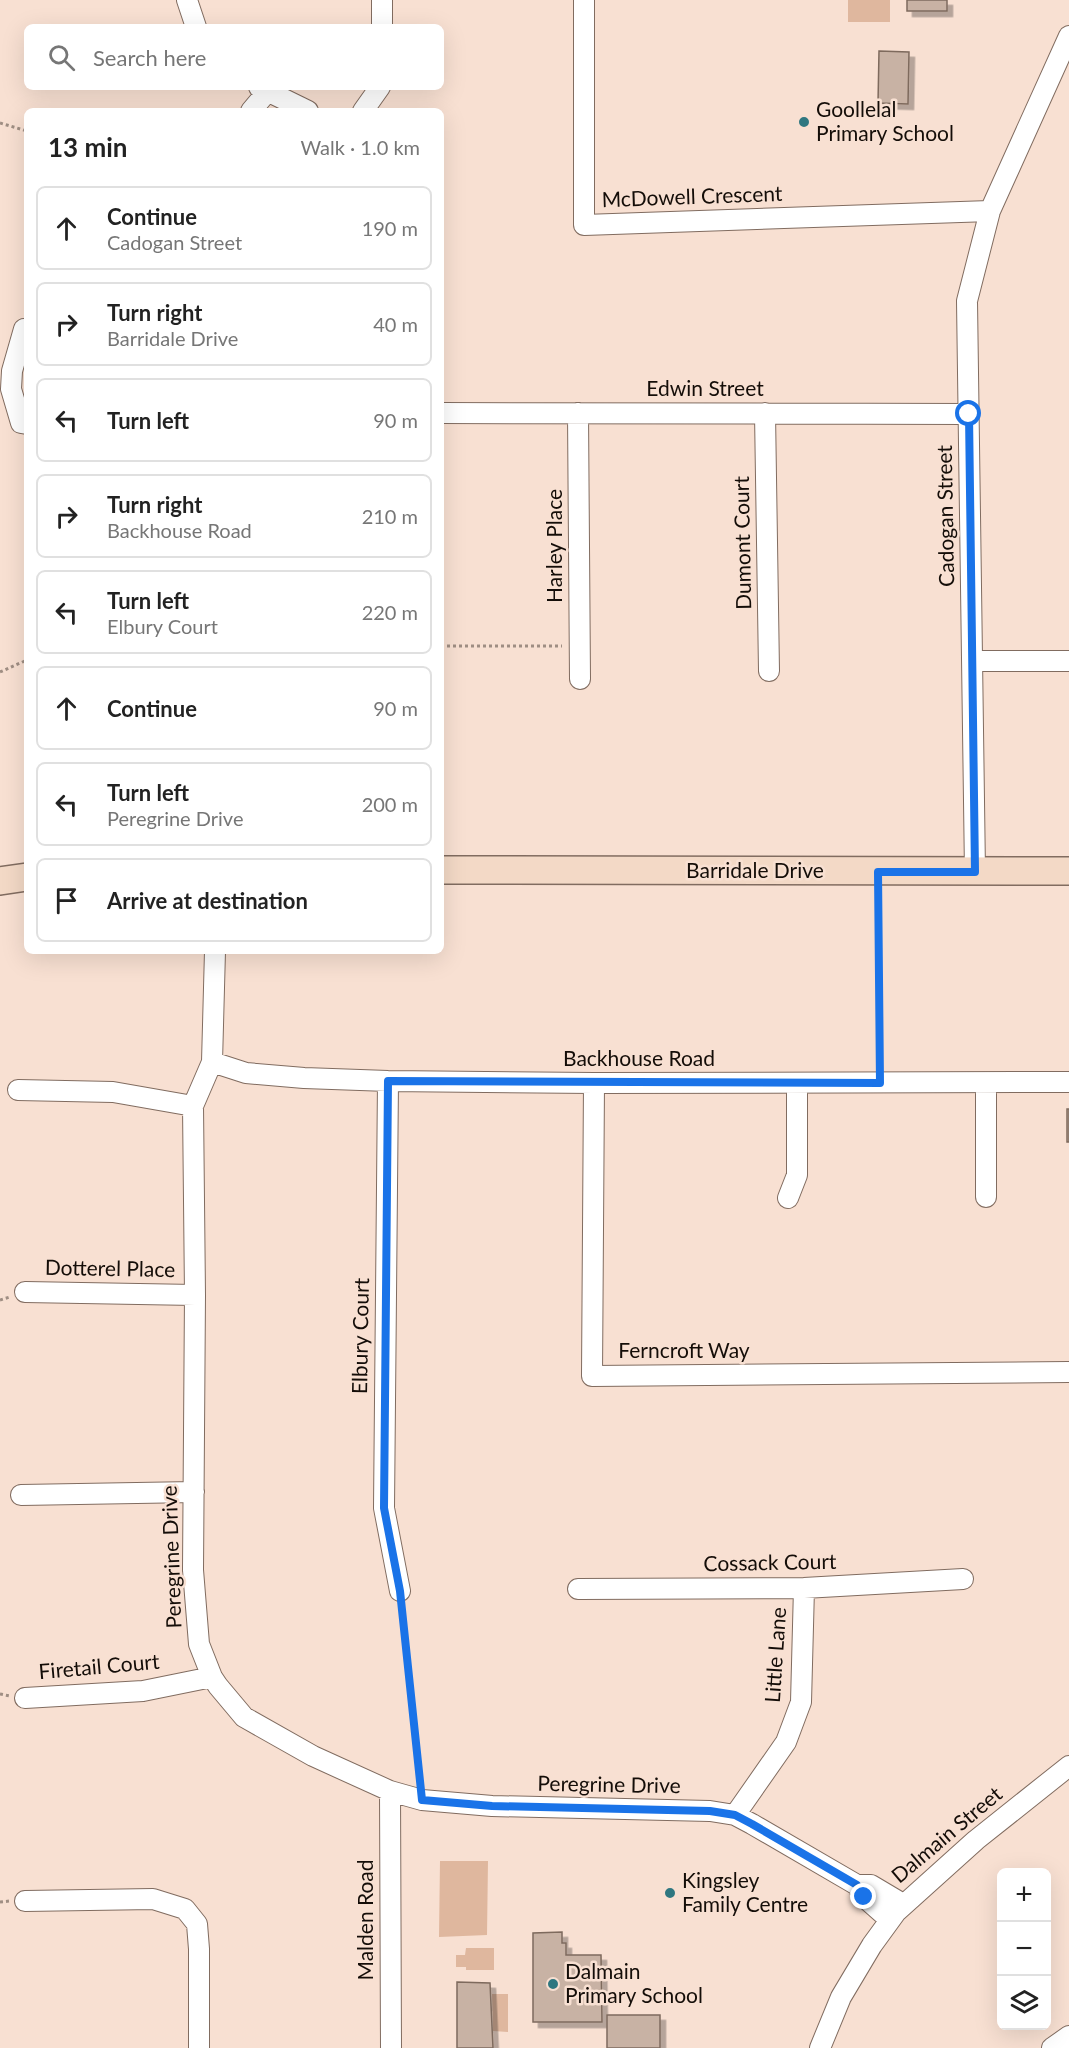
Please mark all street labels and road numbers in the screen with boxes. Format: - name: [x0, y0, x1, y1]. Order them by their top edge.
- street label: McDowell Crescent: [601, 180, 783, 211]
- street label: Edwin Street: [646, 375, 764, 400]
- street label: Cadogan Street: [931, 444, 958, 587]
- street label: Dumont Court: [728, 475, 755, 610]
- street label: Harley Place: [541, 489, 566, 603]
- street label: Barridale Drive: [686, 857, 824, 882]
- street label: Backhouse Road: [563, 1045, 715, 1070]
- street label: Dotterel Place: [45, 1254, 175, 1281]
- street label: Elbury Court: [346, 1277, 373, 1394]
- street label: Ferncroft Way: [618, 1337, 750, 1362]
- street label: Peregrine Drive: [156, 1485, 185, 1629]
- street label: Cossack Court: [703, 1548, 837, 1575]
- street label: Little Lane: [759, 1606, 790, 1703]
- street label: Firetail Court: [37, 1648, 161, 1683]
- street label: Peregrine Drive: [537, 1770, 681, 1797]
- street label: Dalmain Street: [886, 1780, 1007, 1887]
- street label: Malden Road: [352, 1859, 377, 1981]

